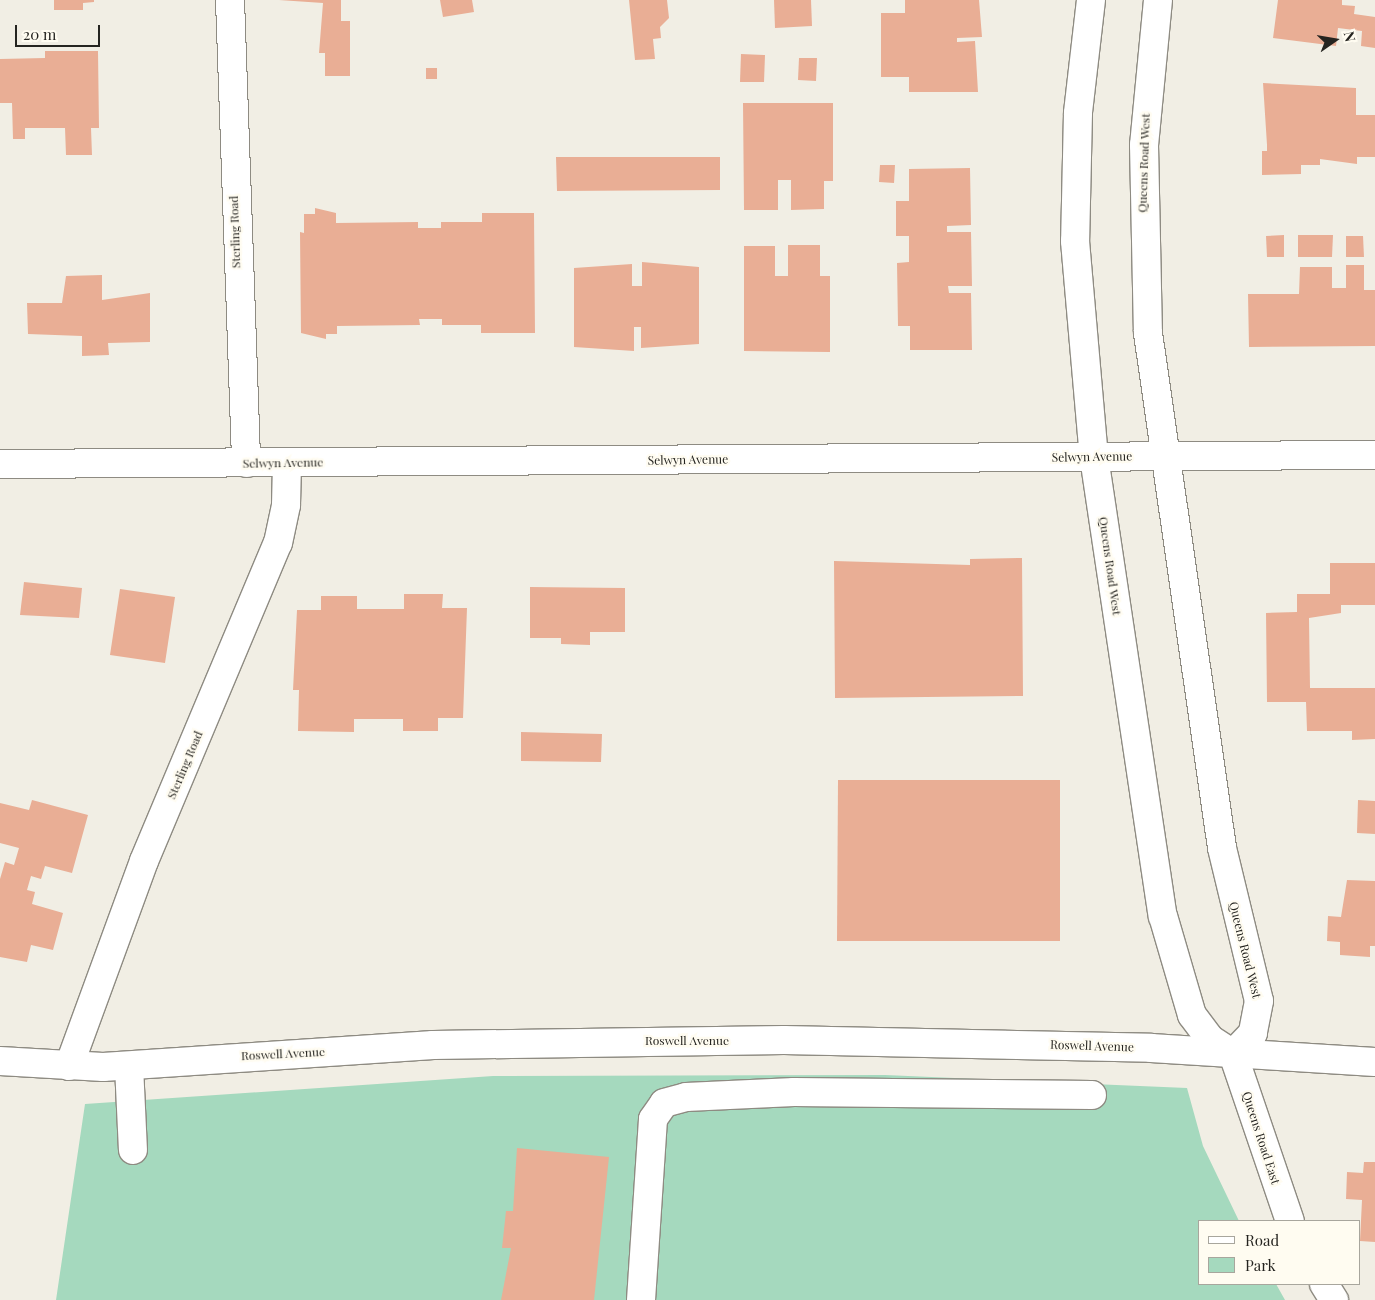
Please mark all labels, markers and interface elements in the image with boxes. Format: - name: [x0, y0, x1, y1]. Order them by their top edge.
- scale bar: [18, 15, 102, 47]
- north arrow: [1310, 15, 1360, 65]
- text: 20 m: [23, 24, 56, 44]
- text: N: [1340, 29, 1360, 44]
- street label: Queens Road West: [1135, 113, 1153, 213]
- street label: Sterling Road: [227, 196, 243, 268]
- street label: Selwyn Avenue: [1051, 449, 1133, 465]
- street label: Selwyn Avenue: [647, 452, 729, 468]
- street label: Selwyn Avenue: [242, 455, 324, 471]
- street label: Queens Road West: [1096, 516, 1124, 616]
- street label: Sterling Road: [164, 729, 206, 801]
- street label: Queens Road West: [1226, 900, 1264, 1000]
- street label: Roswell Avenue: [645, 1034, 729, 1048]
- street label: Roswell Avenue: [1050, 1037, 1134, 1055]
- street label: Roswell Avenue: [240, 1045, 326, 1063]
- street label: Queens Road East: [1239, 1090, 1283, 1186]
- legend: [1198, 1220, 1360, 1285]
- text: Road: [1245, 1230, 1279, 1250]
- text: Park: [1245, 1255, 1276, 1275]

